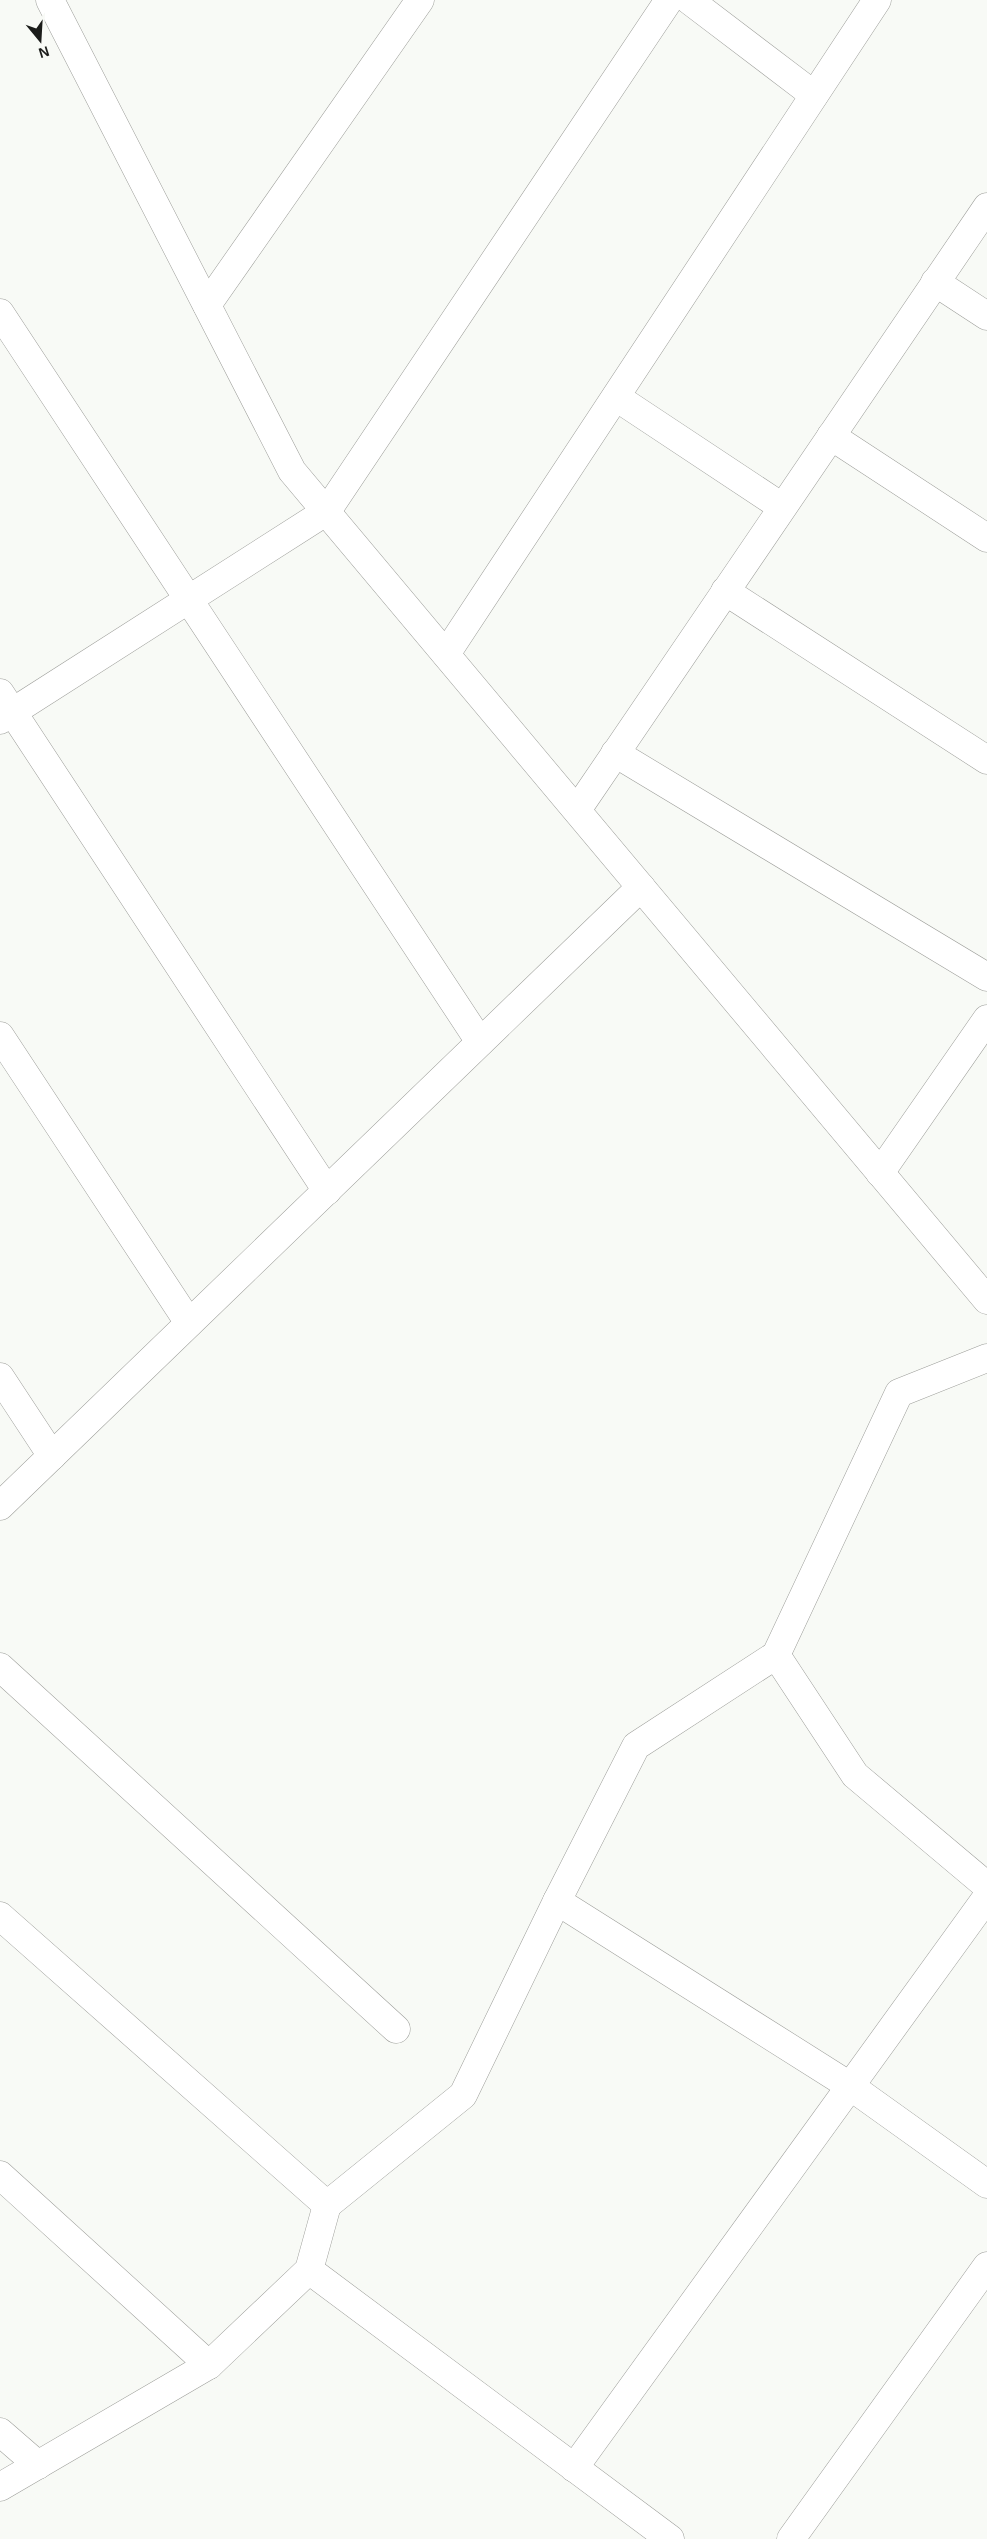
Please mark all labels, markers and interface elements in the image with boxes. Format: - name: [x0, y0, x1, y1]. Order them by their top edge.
- north arrow: [15, 15, 65, 65]
- text: N: [37, 43, 51, 62]

